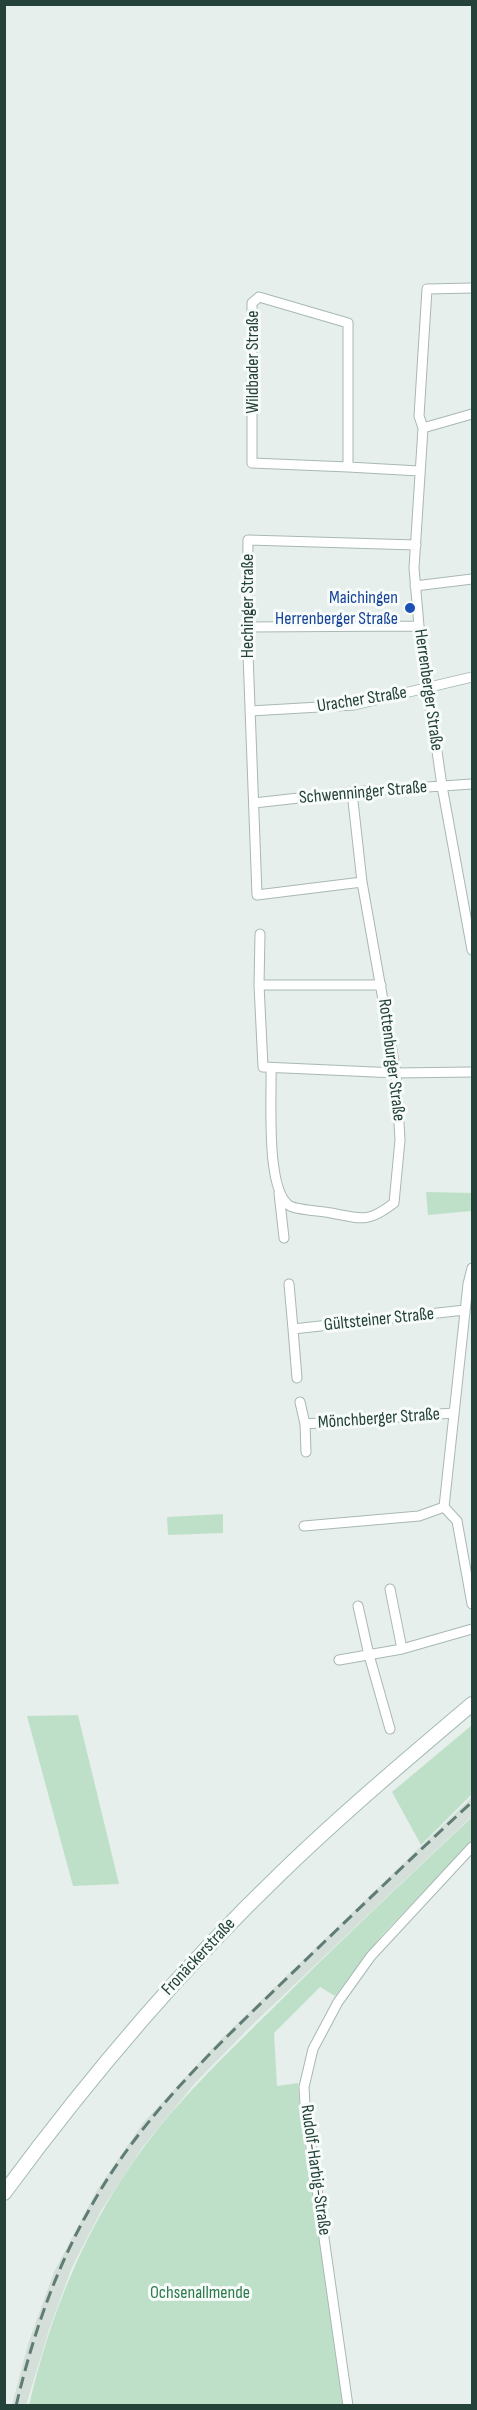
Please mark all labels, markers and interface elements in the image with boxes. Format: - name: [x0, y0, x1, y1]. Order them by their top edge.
- street label: Wildbader Straße: [242, 311, 264, 413]
- street label: Hechinger Straße: [237, 554, 259, 658]
- place label: Maichingen Herrenberger Straße: [275, 587, 398, 630]
- marker: Maichingen Herrenberger Straße: [403, 601, 417, 615]
- street label: Herrenberger Straße: [409, 628, 447, 752]
- street label: Uracher Straße: [316, 682, 408, 718]
- street label: Schwenninger Straße: [298, 777, 428, 809]
- street label: Rottenburger Straße: [373, 998, 409, 1122]
- street label: Gültsteiner Straße: [323, 1303, 435, 1337]
- street label: Mönchberger Straße: [317, 1404, 441, 1434]
- street label: Fronäckerstraße: [158, 1914, 240, 2000]
- street label: Rudolf-Harbig-Straße: [295, 2103, 335, 2237]
- park label: Ochsenallmende: [150, 2282, 250, 2304]

